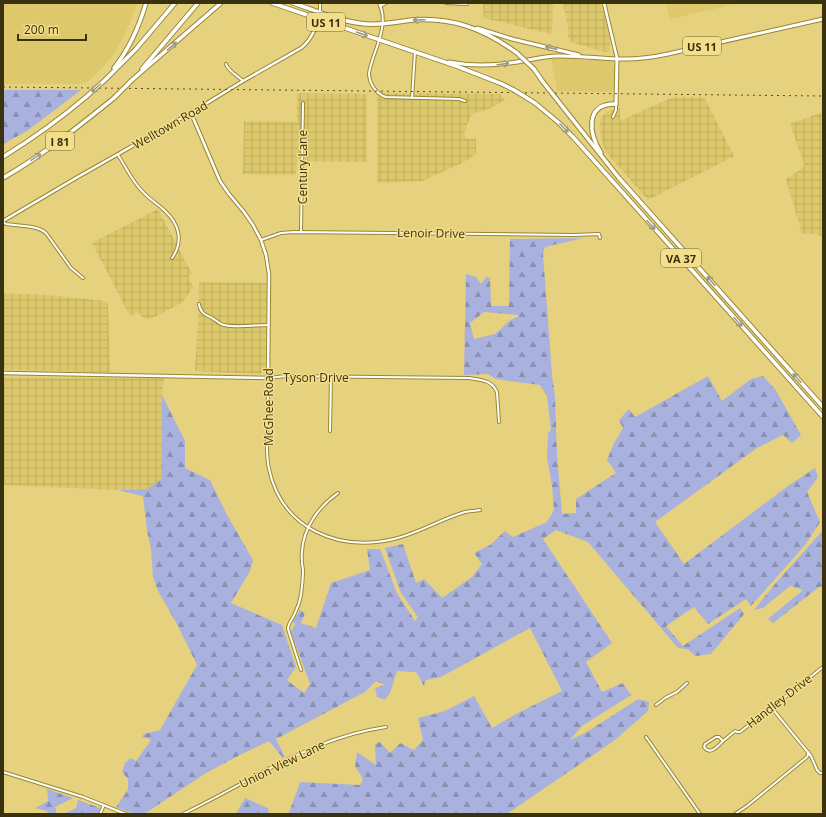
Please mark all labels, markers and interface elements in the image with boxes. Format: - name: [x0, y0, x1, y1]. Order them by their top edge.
- road number: US 11: [307, 13, 345, 31]
- scale bar: [18, 16, 86, 42]
- one-way arrow: [413, 16, 426, 24]
- text: 200 m: [24, 21, 59, 38]
- one-way arrow: [355, 31, 368, 38]
- road number: US 11: [683, 37, 721, 55]
- one-way arrow: [166, 41, 177, 50]
- one-way arrow: [545, 44, 558, 52]
- one-way arrow: [496, 60, 509, 68]
- one-way arrow: [91, 83, 101, 93]
- street label: Welltown Road: [129, 97, 211, 153]
- one-way arrow: [560, 123, 569, 133]
- street label: Century Lane: [294, 130, 311, 204]
- road number: I 81: [46, 132, 74, 150]
- one-way arrow: [30, 153, 41, 161]
- one-way arrow: [647, 219, 656, 230]
- street label: Lenoir Drive: [397, 224, 465, 242]
- road number: VA 37: [661, 249, 701, 267]
- one-way arrow: [706, 276, 715, 286]
- one-way arrow: [733, 316, 742, 326]
- street label: McGhee Road: [260, 368, 277, 446]
- street label: Tyson Drive: [283, 369, 349, 386]
- one-way arrow: [792, 373, 802, 383]
- street label: Handley Drive: [743, 670, 815, 732]
- street label: Union View Lane: [236, 736, 328, 792]

